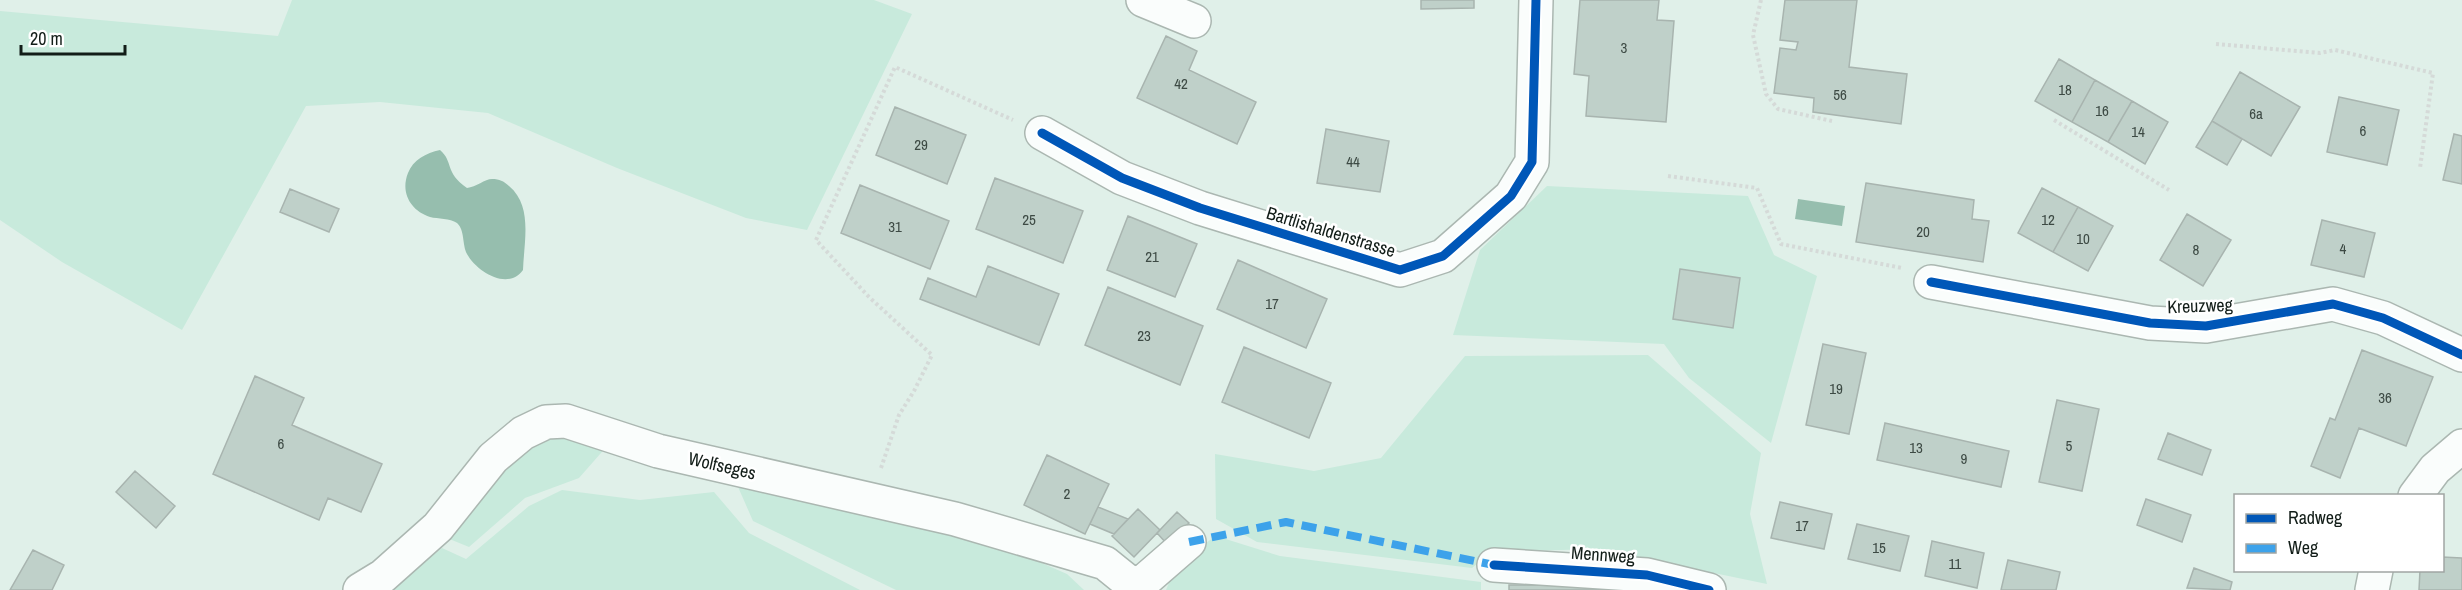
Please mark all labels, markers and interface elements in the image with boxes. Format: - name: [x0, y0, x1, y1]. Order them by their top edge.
- scale bar: [21, 18, 124, 56]
- text: 20 m: [30, 26, 63, 51]
- house number: 3: [1621, 37, 1628, 58]
- house number: 42: [1174, 73, 1188, 94]
- house number: 18: [2058, 79, 2072, 100]
- house number: 56: [1833, 84, 1847, 105]
- house number: 16: [2095, 100, 2109, 121]
- house number: 6a: [2249, 103, 2263, 124]
- house number: 6: [2360, 120, 2367, 141]
- house number: 14: [2131, 121, 2145, 142]
- house number: 29: [914, 134, 928, 155]
- house number: 44: [1346, 151, 1360, 172]
- street label: Bartlishaldenstrasse: [1264, 200, 1399, 263]
- house number: 25: [1022, 209, 1036, 230]
- house number: 12: [2041, 209, 2055, 230]
- house number: 31: [888, 216, 902, 237]
- house number: 20: [1916, 221, 1930, 242]
- house number: 10: [2076, 228, 2090, 249]
- house number: 4: [2340, 238, 2347, 259]
- house number: 8: [2193, 239, 2200, 260]
- house number: 21: [1145, 246, 1159, 267]
- street label: Kreuzweg: [2167, 292, 2234, 319]
- house number: 17: [1265, 293, 1279, 314]
- house number: 23: [1137, 325, 1151, 346]
- house number: 19: [1829, 378, 1843, 399]
- house number: 36: [2378, 387, 2392, 408]
- house number: 6: [278, 433, 285, 454]
- house number: 5: [2066, 435, 2073, 456]
- house number: 13: [1909, 437, 1923, 458]
- street label: Wolfseges: [686, 446, 758, 485]
- house number: 9: [1961, 448, 1968, 469]
- house number: 2: [1064, 483, 1071, 504]
- legend: [2234, 494, 2444, 572]
- text: Radweg: [2288, 505, 2343, 530]
- house number: 17: [1795, 515, 1809, 536]
- text: Weg: [2288, 535, 2319, 560]
- house number: 15: [1872, 537, 1886, 558]
- street label: Mennweg: [1570, 540, 1637, 569]
- house number: 11: [1949, 553, 1962, 574]

